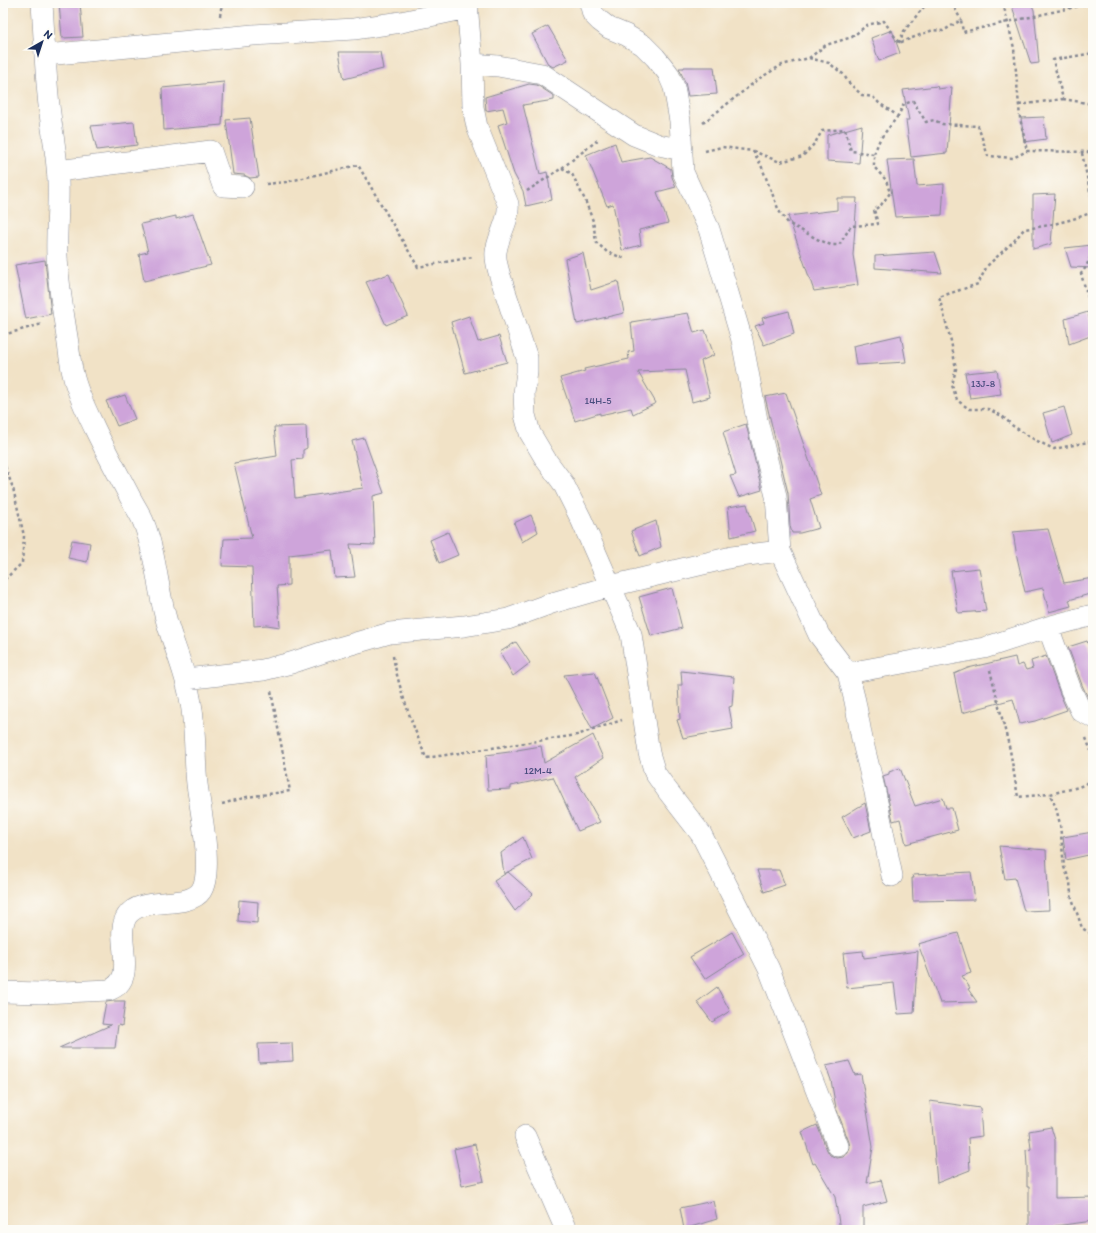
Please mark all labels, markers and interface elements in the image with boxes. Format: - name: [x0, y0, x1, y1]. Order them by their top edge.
- north arrow: [22, 22, 62, 62]
- text: N: [41, 27, 55, 42]
- house number: 13J-8: [971, 377, 996, 390]
- house number: 14H-5: [585, 394, 611, 407]
- house number: 12M-4: [524, 764, 552, 777]

